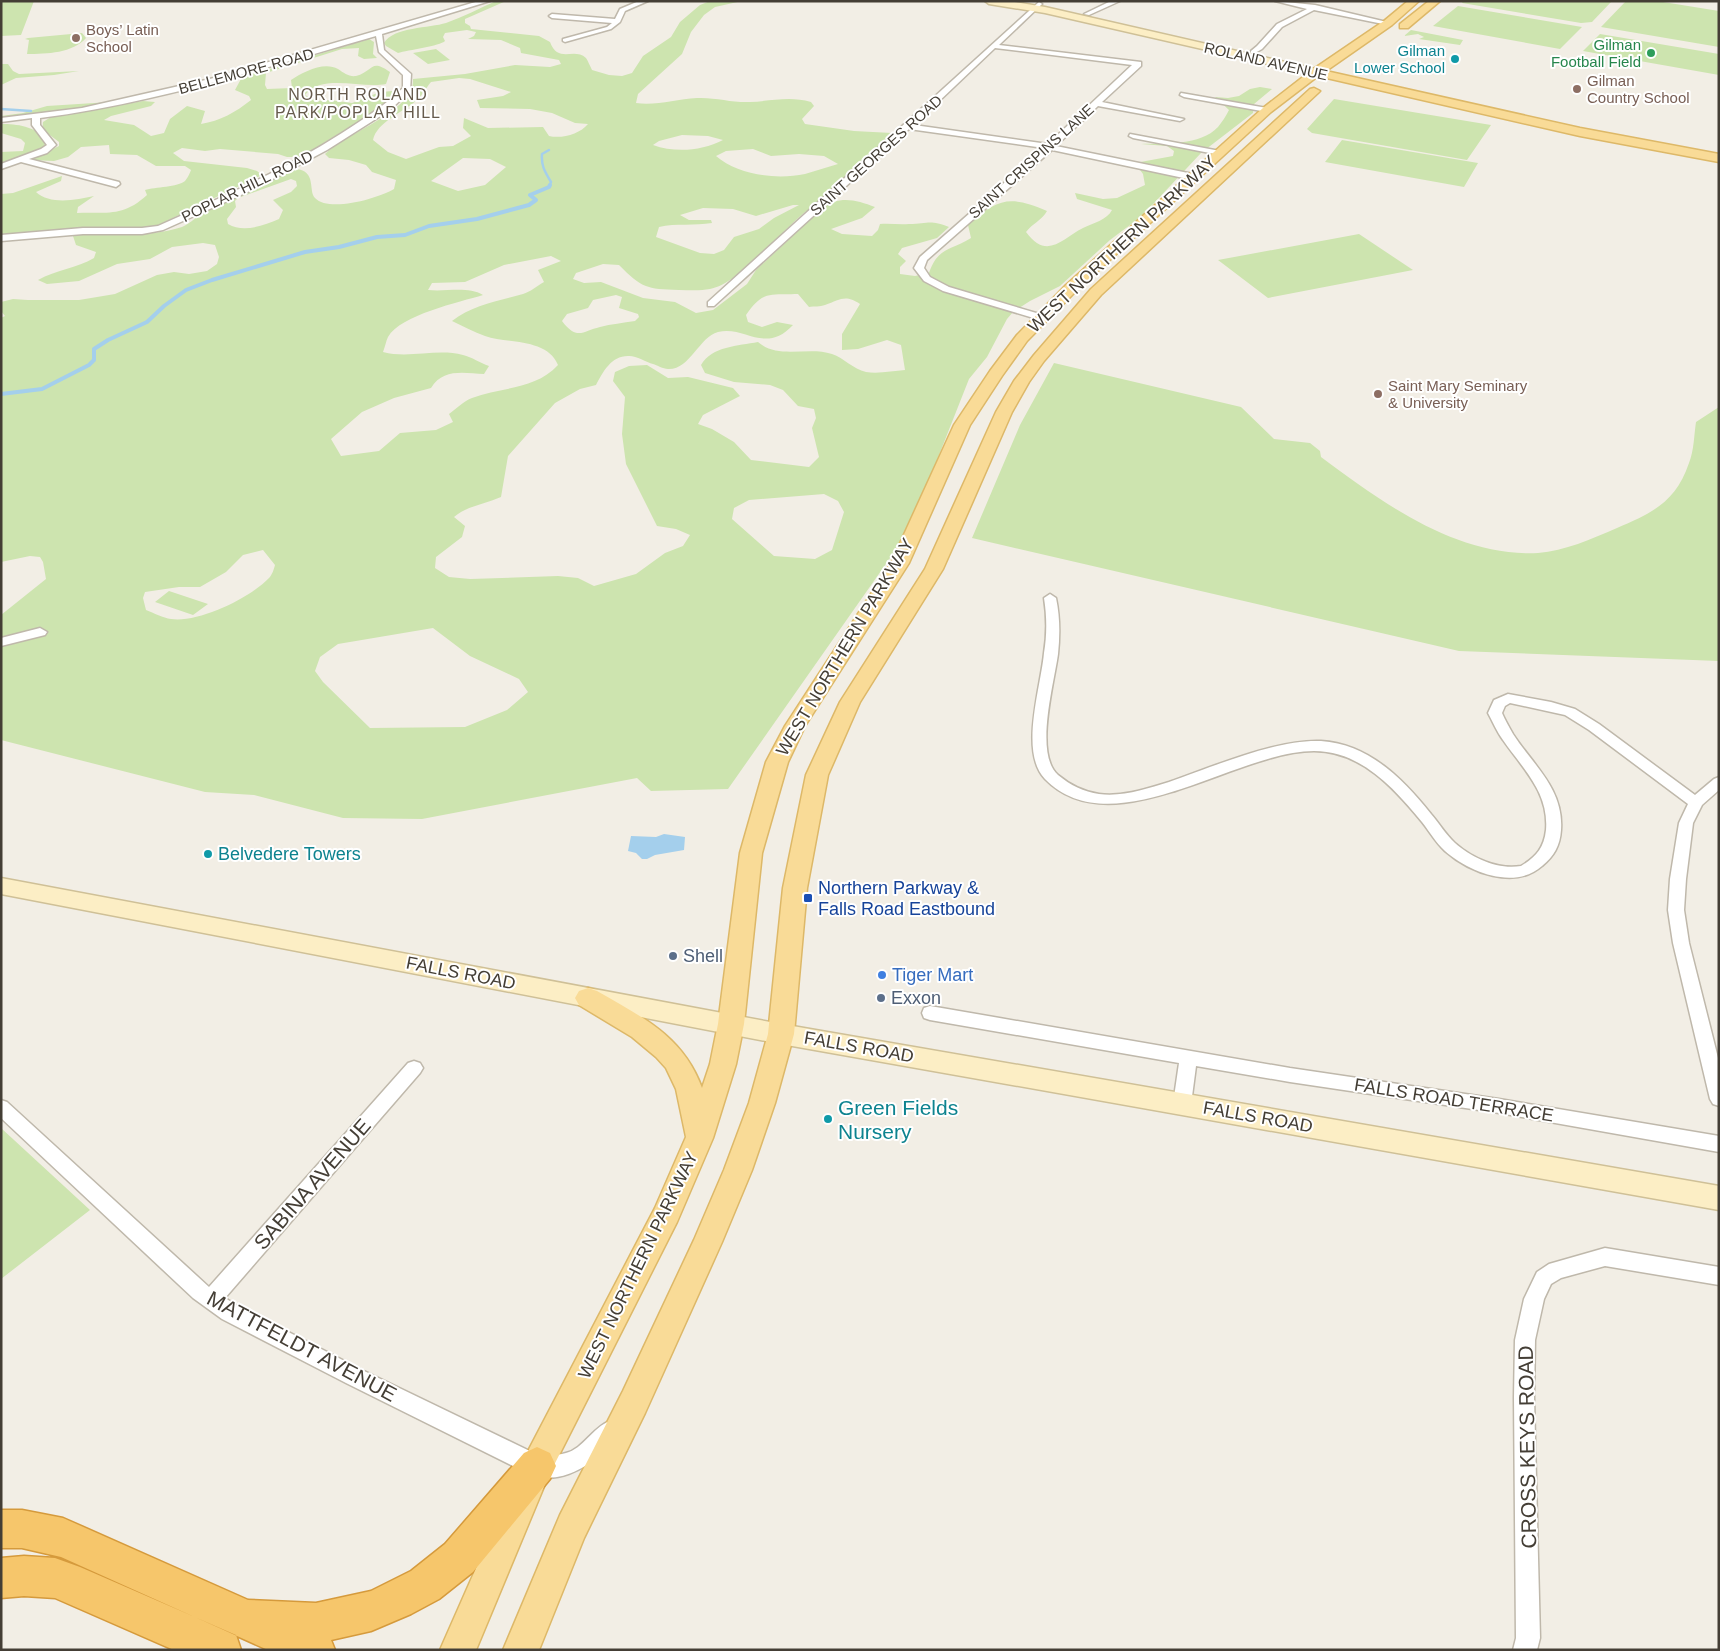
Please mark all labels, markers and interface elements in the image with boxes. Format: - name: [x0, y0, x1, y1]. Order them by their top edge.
- place label: Boys’ Latin School: [86, 21, 159, 55]
- marker: Boys’ Latin School: [70, 32, 82, 44]
- place label: Gilman Football Field: [1551, 36, 1641, 70]
- street label: ROLAND AVENUE: [1202, 38, 1330, 84]
- place label: Gilman Lower School: [1354, 42, 1445, 76]
- street label: BELLEMORE ROAD: [177, 45, 316, 97]
- marker: Gilman Football Field: [1645, 47, 1657, 59]
- marker: Gilman Lower School: [1449, 53, 1461, 65]
- place label: Gilman Country School: [1587, 72, 1690, 106]
- marker: Gilman Country School: [1571, 83, 1583, 95]
- district label: NORTH ROLAND PARK/POPLAR HILL: [275, 86, 441, 121]
- street label: SAINT GEORGES ROAD: [807, 91, 946, 219]
- street label: SAINT CRISPINS LANE: [965, 100, 1097, 222]
- street label: POPLAR HILL ROAD: [179, 147, 315, 225]
- street label: WEST NORTHERN PARKWAY: [1024, 151, 1220, 337]
- place label: Saint Mary Seminary & University: [1388, 377, 1528, 411]
- marker: Saint Mary Seminary & University: [1372, 388, 1384, 400]
- street label: WEST NORTHERN PARKWAY: [772, 535, 918, 759]
- place label: Belvedere Towers: [218, 844, 361, 864]
- marker: Belvedere Towers: [202, 848, 214, 860]
- place label: Northern Parkway & Falls Road Eastbound: [818, 878, 995, 919]
- marker: Northern Parkway & Falls Road Eastbound: [802, 892, 814, 904]
- place label: Shell: [683, 946, 723, 966]
- marker: Shell: [667, 950, 679, 962]
- street label: FALLS ROAD: [405, 953, 517, 993]
- place label: Tiger Mart: [892, 965, 973, 985]
- marker: Tiger Mart: [876, 969, 888, 981]
- place label: Exxon: [891, 988, 941, 1008]
- marker: Exxon: [875, 992, 887, 1004]
- street label: FALLS ROAD: [803, 1028, 915, 1066]
- street label: FALLS ROAD TERRACE: [1353, 1074, 1555, 1126]
- place label: Green Fields Nursery: [838, 1096, 958, 1143]
- street label: FALLS ROAD: [1202, 1098, 1314, 1136]
- marker: Green Fields Nursery: [822, 1113, 834, 1125]
- street label: SABINA AVENUE: [249, 1114, 375, 1254]
- street label: WEST NORTHERN PARKWAY: [574, 1148, 702, 1382]
- street label: MATTFELDT AVENUE: [203, 1286, 401, 1406]
- street label: CROSS KEYS ROAD: [1514, 1345, 1540, 1549]

